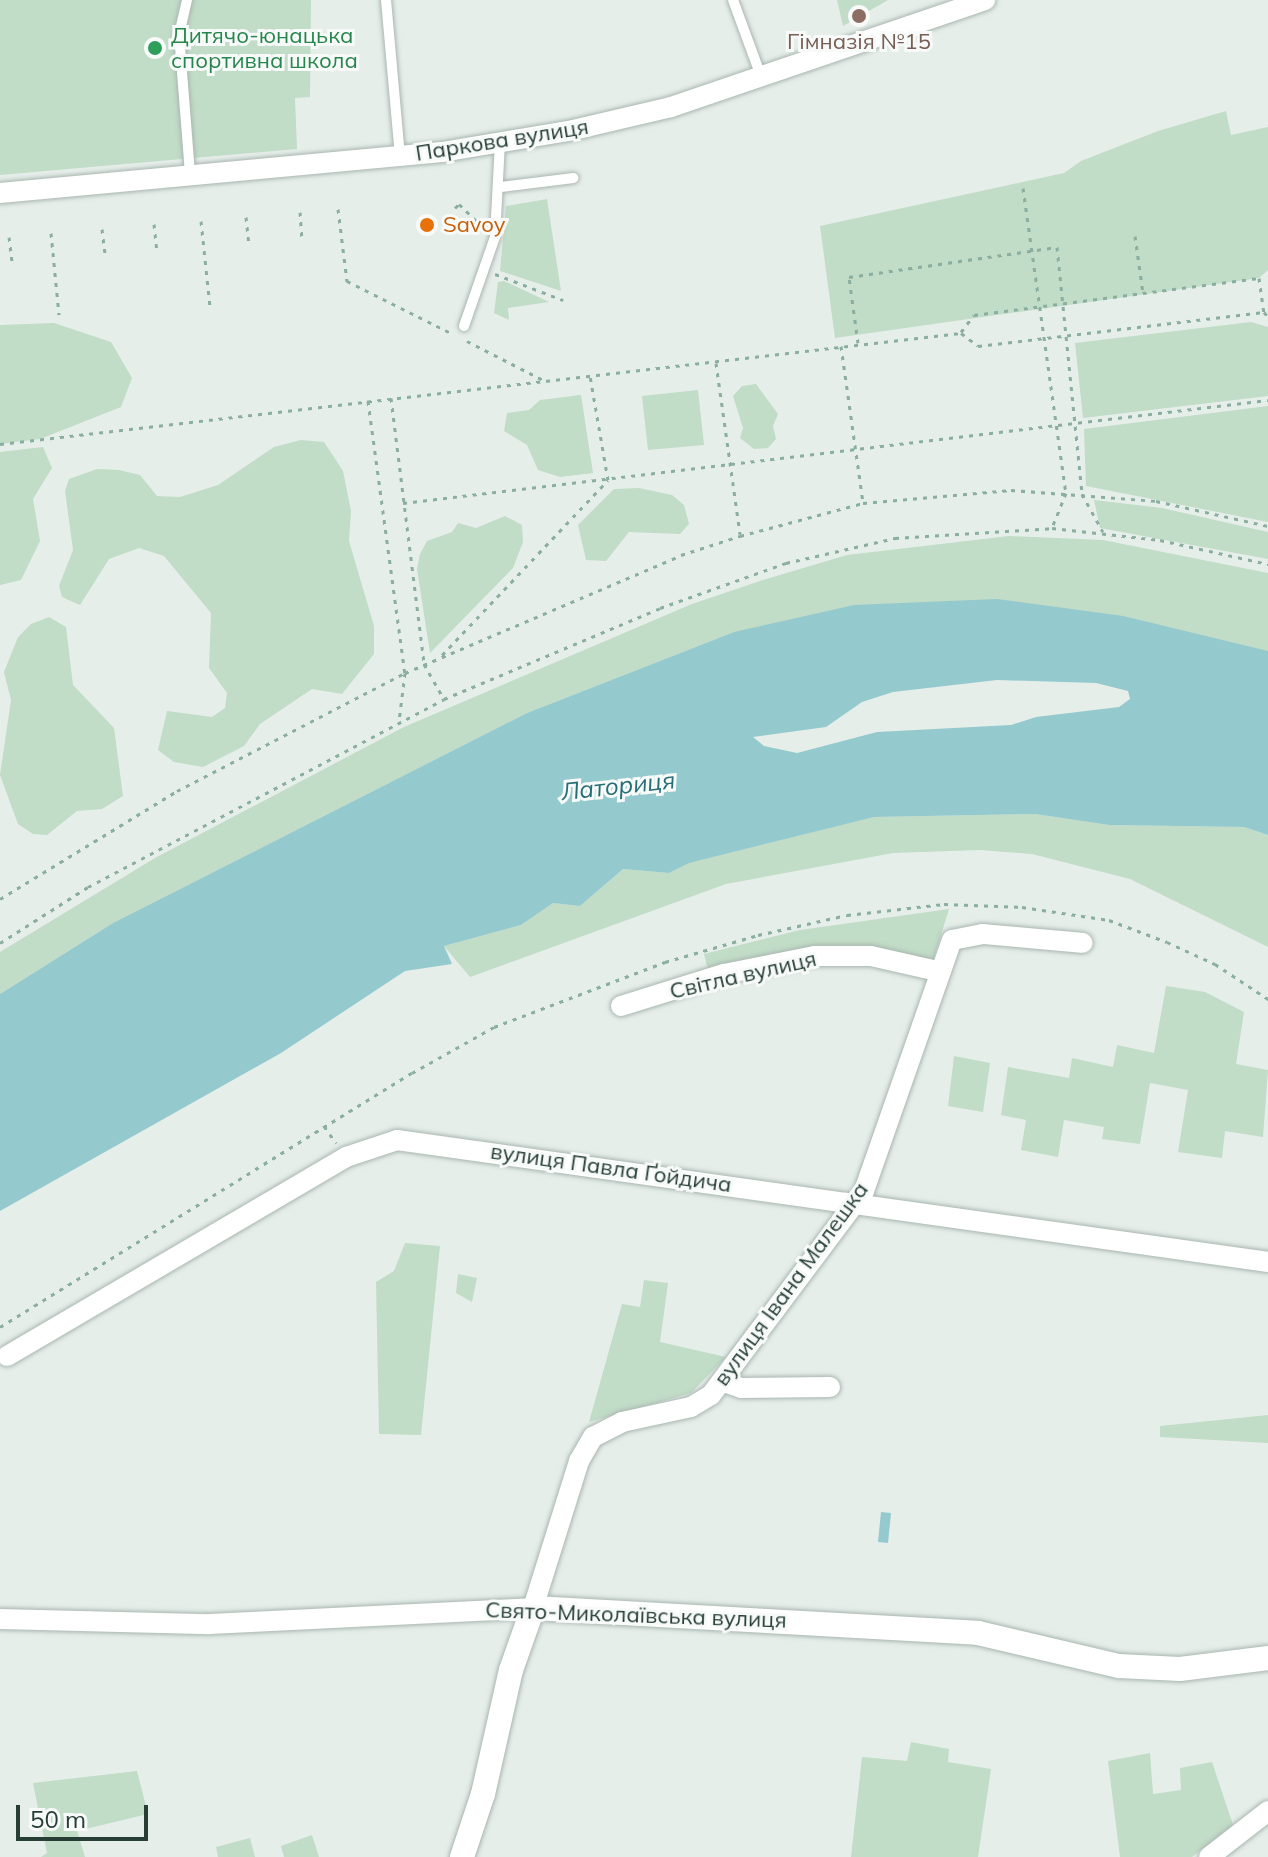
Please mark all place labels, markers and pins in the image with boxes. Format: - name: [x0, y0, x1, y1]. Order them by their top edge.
- marker: Гімназія №15: [850, 7, 868, 25]
- place label: Дитячо-юнацька спортивна школа: [171, 22, 358, 74]
- place label: Гімназія №15: [787, 29, 931, 55]
- marker: Дитячо-юнацька спортивна школа: [146, 39, 164, 57]
- place label: Savoy: [443, 212, 505, 238]
- marker: Savoy: [418, 216, 436, 234]

